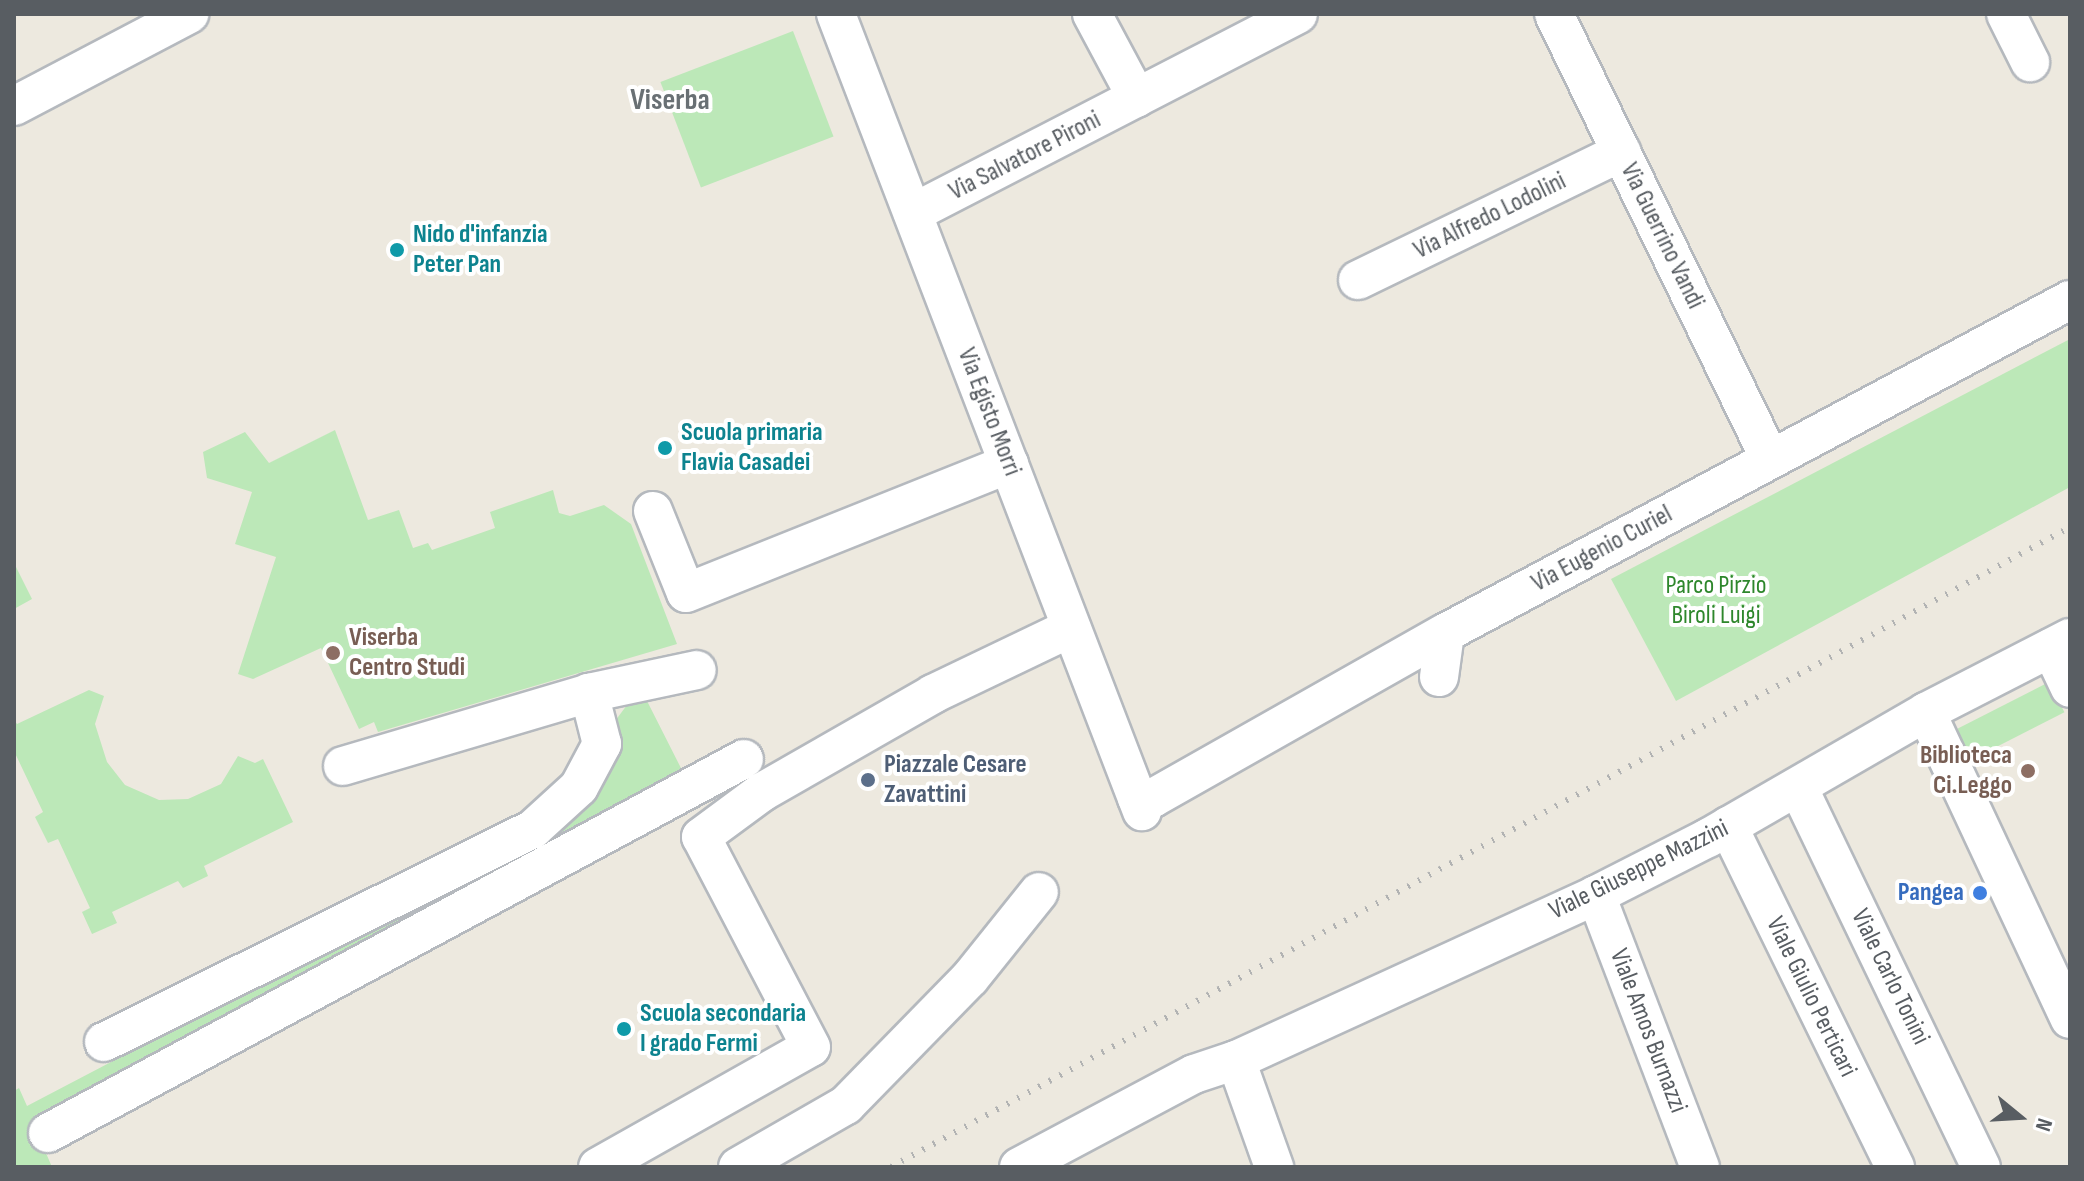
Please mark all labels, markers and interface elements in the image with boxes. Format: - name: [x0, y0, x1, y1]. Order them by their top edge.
- district label: Viserba: [630, 82, 710, 118]
- street label: Via Salvatore Pironi: [944, 104, 1106, 208]
- street label: Via Guerrino Vandi: [1613, 158, 1711, 314]
- street label: Via Alfredo Lodolini: [1409, 166, 1571, 266]
- place label: Nido d'infanzia Peter Pan: [413, 219, 548, 280]
- marker: Nido d'infanzia Peter Pan: [388, 241, 406, 259]
- street label: Via Egisto Morri: [950, 344, 1028, 480]
- place label: Scuola primaria Flavia Casadei: [681, 417, 823, 478]
- marker: Scuola primaria Flavia Casadei: [656, 439, 674, 457]
- street label: Via Eugenio Curiel: [1526, 499, 1678, 599]
- park label: Parco Pirzio Biroli Luigi: [1665, 570, 1767, 632]
- place label: Viserba Centro Studi: [349, 622, 465, 684]
- marker: Viserba Centro Studi: [324, 644, 342, 662]
- place label: Biblioteca Ci.Leggo: [1920, 740, 2012, 802]
- place label: Piazzale Cesare Zavattini: [884, 749, 1027, 810]
- marker: Biblioteca Ci.Leggo: [2019, 762, 2037, 780]
- marker: Piazzale Cesare Zavattini: [859, 771, 877, 789]
- street label: Viale Giuseppe Mazzini: [1544, 813, 1734, 927]
- place label: Pangea: [1898, 877, 1964, 909]
- marker: Pangea: [1971, 884, 1989, 902]
- street label: Viale Carlo Tonini: [1844, 904, 1936, 1050]
- street label: Viale Giulio Perticari: [1759, 912, 1863, 1082]
- street label: Viale Amos Burnazzi: [1602, 945, 1694, 1117]
- place label: Scuola secondaria I grado Fermi: [640, 998, 806, 1060]
- marker: Scuola secondaria I grado Fermi: [615, 1020, 633, 1038]
- north arrow: [1980, 1077, 2060, 1157]
- text: N: [2029, 1115, 2058, 1134]

